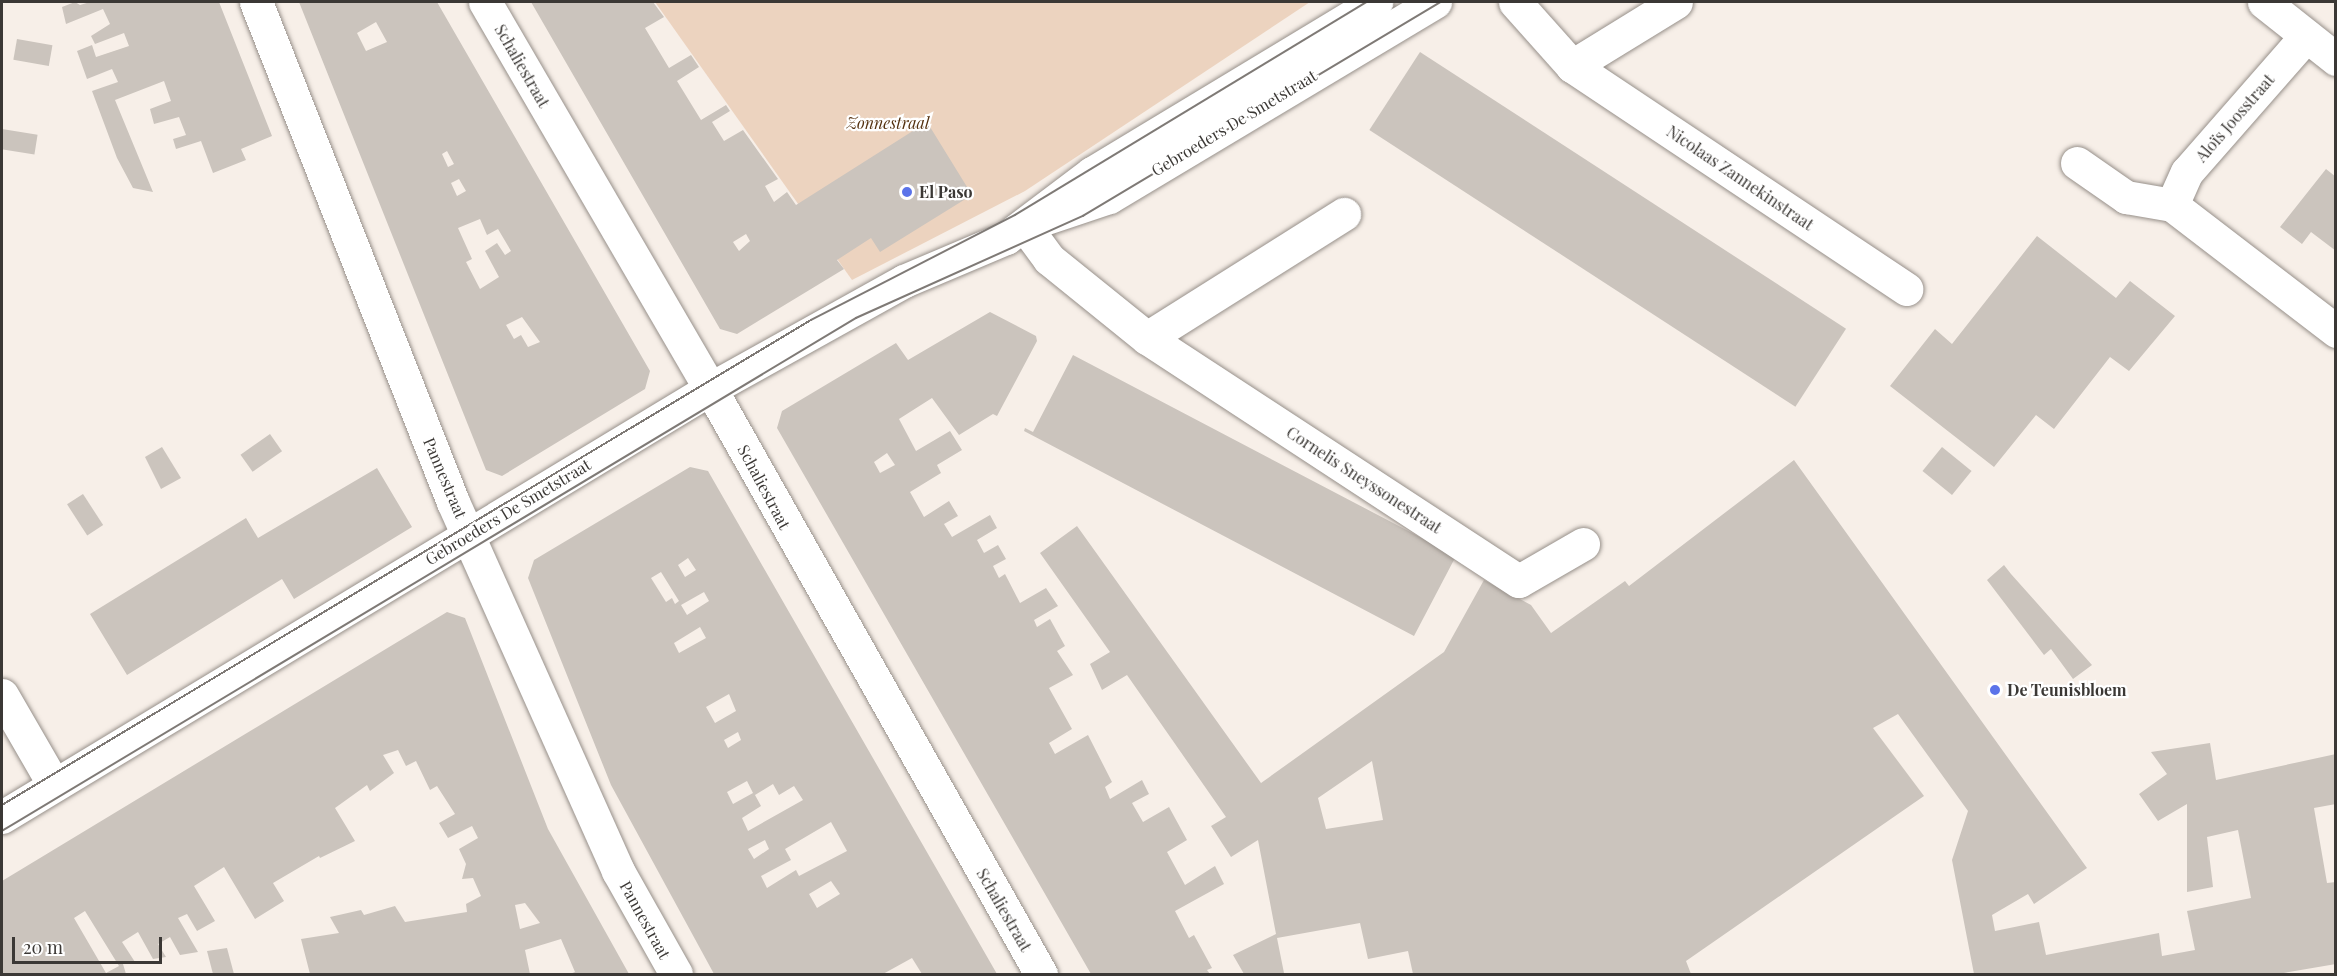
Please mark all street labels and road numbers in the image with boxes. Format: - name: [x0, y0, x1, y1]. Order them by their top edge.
- street label: Schaliestraat: [491, 21, 553, 111]
- street label: Gebroeders De Smetstraat: [1148, 66, 1320, 180]
- street label: Aloïs Joosstraat: [2192, 70, 2278, 166]
- street label: Nicolaas Zannekinstraat: [1663, 122, 1817, 234]
- street label: Cornelis Sneyssonestraat: [1283, 423, 1445, 537]
- street label: Pannestraat: [419, 435, 471, 521]
- street label: Schaliestraat: [734, 442, 794, 532]
- street label: Gebroeders De Smetstraat: [422, 455, 594, 569]
- street label: Schaliestraat: [973, 865, 1035, 955]
- street label: Pannestraat: [616, 878, 674, 962]

